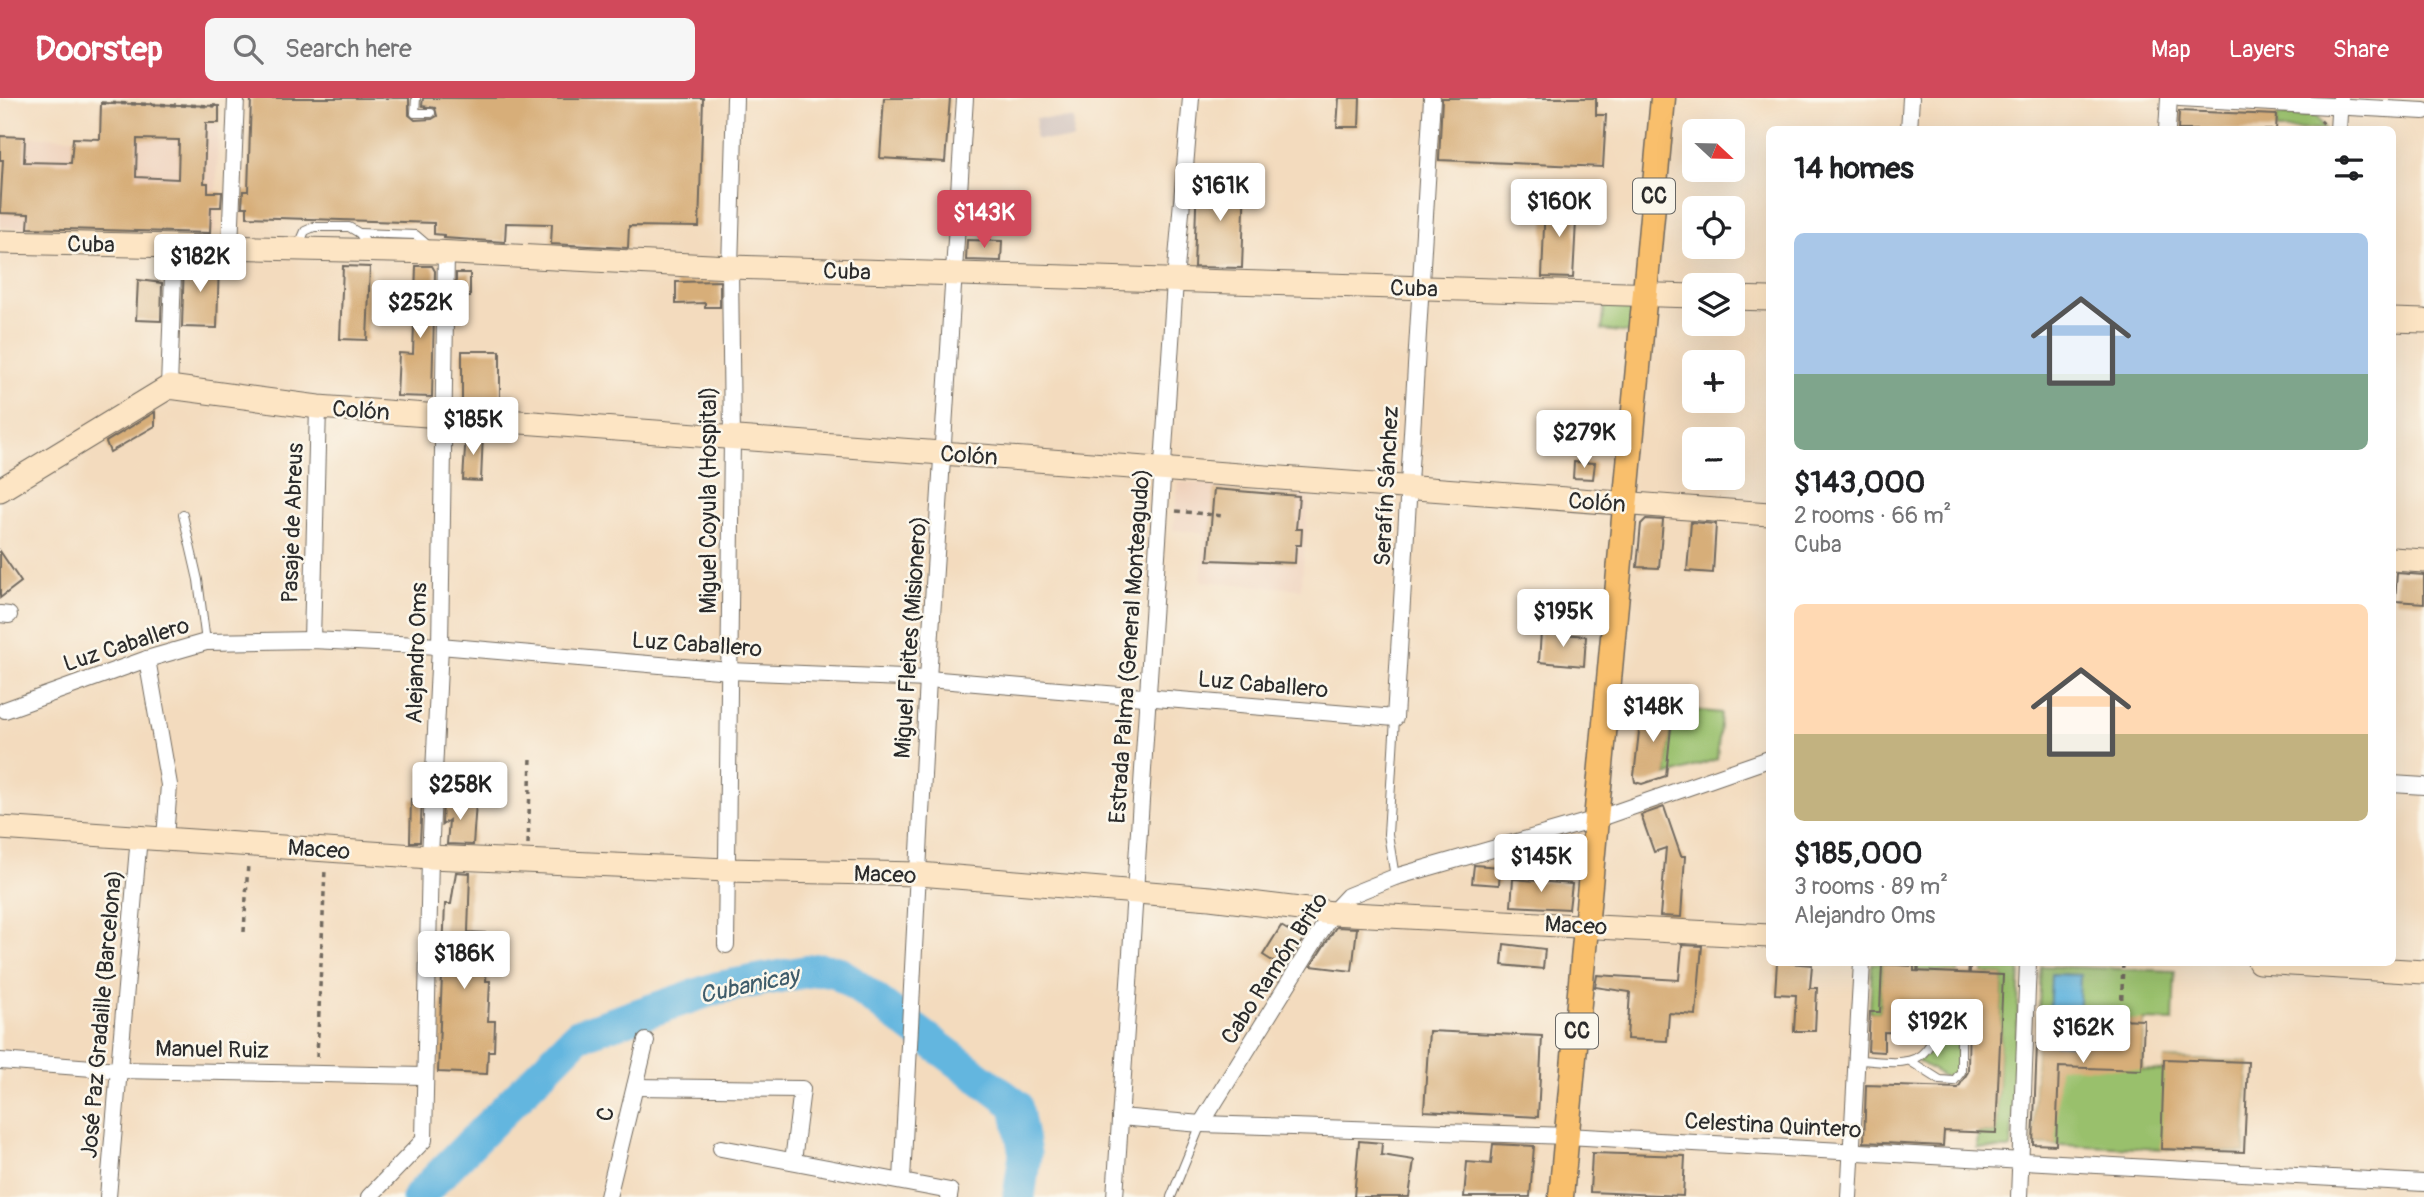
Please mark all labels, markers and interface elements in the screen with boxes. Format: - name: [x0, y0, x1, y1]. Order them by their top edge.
- search box: [205, 18, 695, 81]
- text: Doorstep: [35, 29, 163, 70]
- icon: search: [229, 30, 267, 68]
- text: Search here: [285, 33, 412, 65]
- text: Map: [2151, 35, 2191, 64]
- text: Layers: [2229, 35, 2295, 64]
- text: Share: [2333, 35, 2389, 64]
- north arrow: [1682, 119, 1745, 182]
- map controls: [1682, 119, 1745, 490]
- icon: filters: [2330, 149, 2368, 187]
- text: 14 homes: [1794, 150, 1914, 187]
- pin: $161K: [1171, 164, 1269, 223]
- text: $161K: [1191, 171, 1249, 200]
- road number: CC: [1633, 178, 1675, 214]
- pin: $160K: [1510, 180, 1608, 239]
- text: $160K: [1527, 187, 1591, 216]
- pin: $143K: [935, 190, 1033, 250]
- button: locate: [1682, 196, 1745, 259]
- text: $143K: [953, 198, 1015, 227]
- street label: Cuba: [67, 230, 115, 259]
- pin: $182K: [151, 234, 249, 294]
- text: $182K: [170, 242, 230, 271]
- street label: Cuba: [823, 256, 871, 287]
- street label: Cuba: [1390, 273, 1438, 304]
- button: layers: [1682, 273, 1745, 336]
- icon: home: [2018, 278, 2144, 404]
- pin: $252K: [371, 280, 469, 340]
- text: $252K: [388, 288, 452, 317]
- button: +: [1682, 350, 1745, 413]
- street label: Miguel Coyula (Hospital): [694, 386, 723, 614]
- street label: Colón: [331, 394, 391, 427]
- pin: $185K: [424, 398, 522, 457]
- text: $185K: [443, 405, 503, 434]
- street label: Serafín Sánchez: [1368, 405, 1405, 567]
- pin: $279K: [1535, 410, 1633, 470]
- text: $279K: [1552, 418, 1616, 447]
- button: −: [1682, 427, 1745, 490]
- street label: Colón: [939, 439, 999, 472]
- street label: Pasaje de Abreus: [275, 443, 310, 604]
- text: $143,000: [1794, 464, 1925, 501]
- street label: Estrada Palma (General Monteagudo): [1103, 468, 1156, 824]
- street label: Colón: [1567, 486, 1627, 519]
- text: 2 rooms · 66 m²: [1794, 501, 1951, 530]
- street label: Miguel Fleites (Misionero): [888, 515, 933, 759]
- text: Cuba: [1794, 530, 1842, 559]
- street label: Alejandro Oms: [400, 582, 433, 724]
- pin: $195K: [1514, 589, 1612, 649]
- text: $195K: [1533, 597, 1593, 626]
- street label: Luz Caballero: [59, 610, 193, 678]
- street label: Luz Caballero: [631, 625, 763, 664]
- icon: home: [2018, 649, 2144, 775]
- street label: Luz Caballero: [1197, 664, 1329, 705]
- pin: $148K: [1604, 684, 1702, 744]
- text: $148K: [1623, 692, 1683, 721]
- pin: $258K: [411, 762, 509, 822]
- text: $258K: [428, 770, 492, 799]
- street label: Maceo: [287, 833, 351, 866]
- pin: $145K: [1492, 834, 1590, 894]
- text: $185,000: [1794, 835, 1922, 872]
- text: $145K: [1510, 842, 1572, 871]
- street label: Maceo: [853, 859, 917, 890]
- street label: José Paz Gradaille (Barcelona): [74, 869, 129, 1159]
- text: 3 rooms · 89 m²: [1794, 872, 1948, 901]
- street label: Cabo Ramón Brito: [1214, 887, 1334, 1050]
- text: Alejandro Oms: [1794, 901, 1935, 930]
- street label: Maceo: [1544, 909, 1608, 942]
- pin: $186K: [415, 932, 513, 991]
- text: $186K: [434, 939, 494, 968]
- water label: Cubanicay: [697, 960, 804, 1010]
- pin: $192K: [1888, 1000, 1986, 1059]
- pin: $162K: [2034, 1006, 2132, 1065]
- text: $192K: [1907, 1007, 1967, 1036]
- text: $162K: [2052, 1013, 2114, 1042]
- road number: CC: [1556, 1014, 1598, 1048]
- street label: Manuel Ruiz: [155, 1034, 269, 1065]
- street label: C: [590, 1104, 621, 1125]
- street label: Celestina Quintero: [1684, 1106, 1862, 1145]

